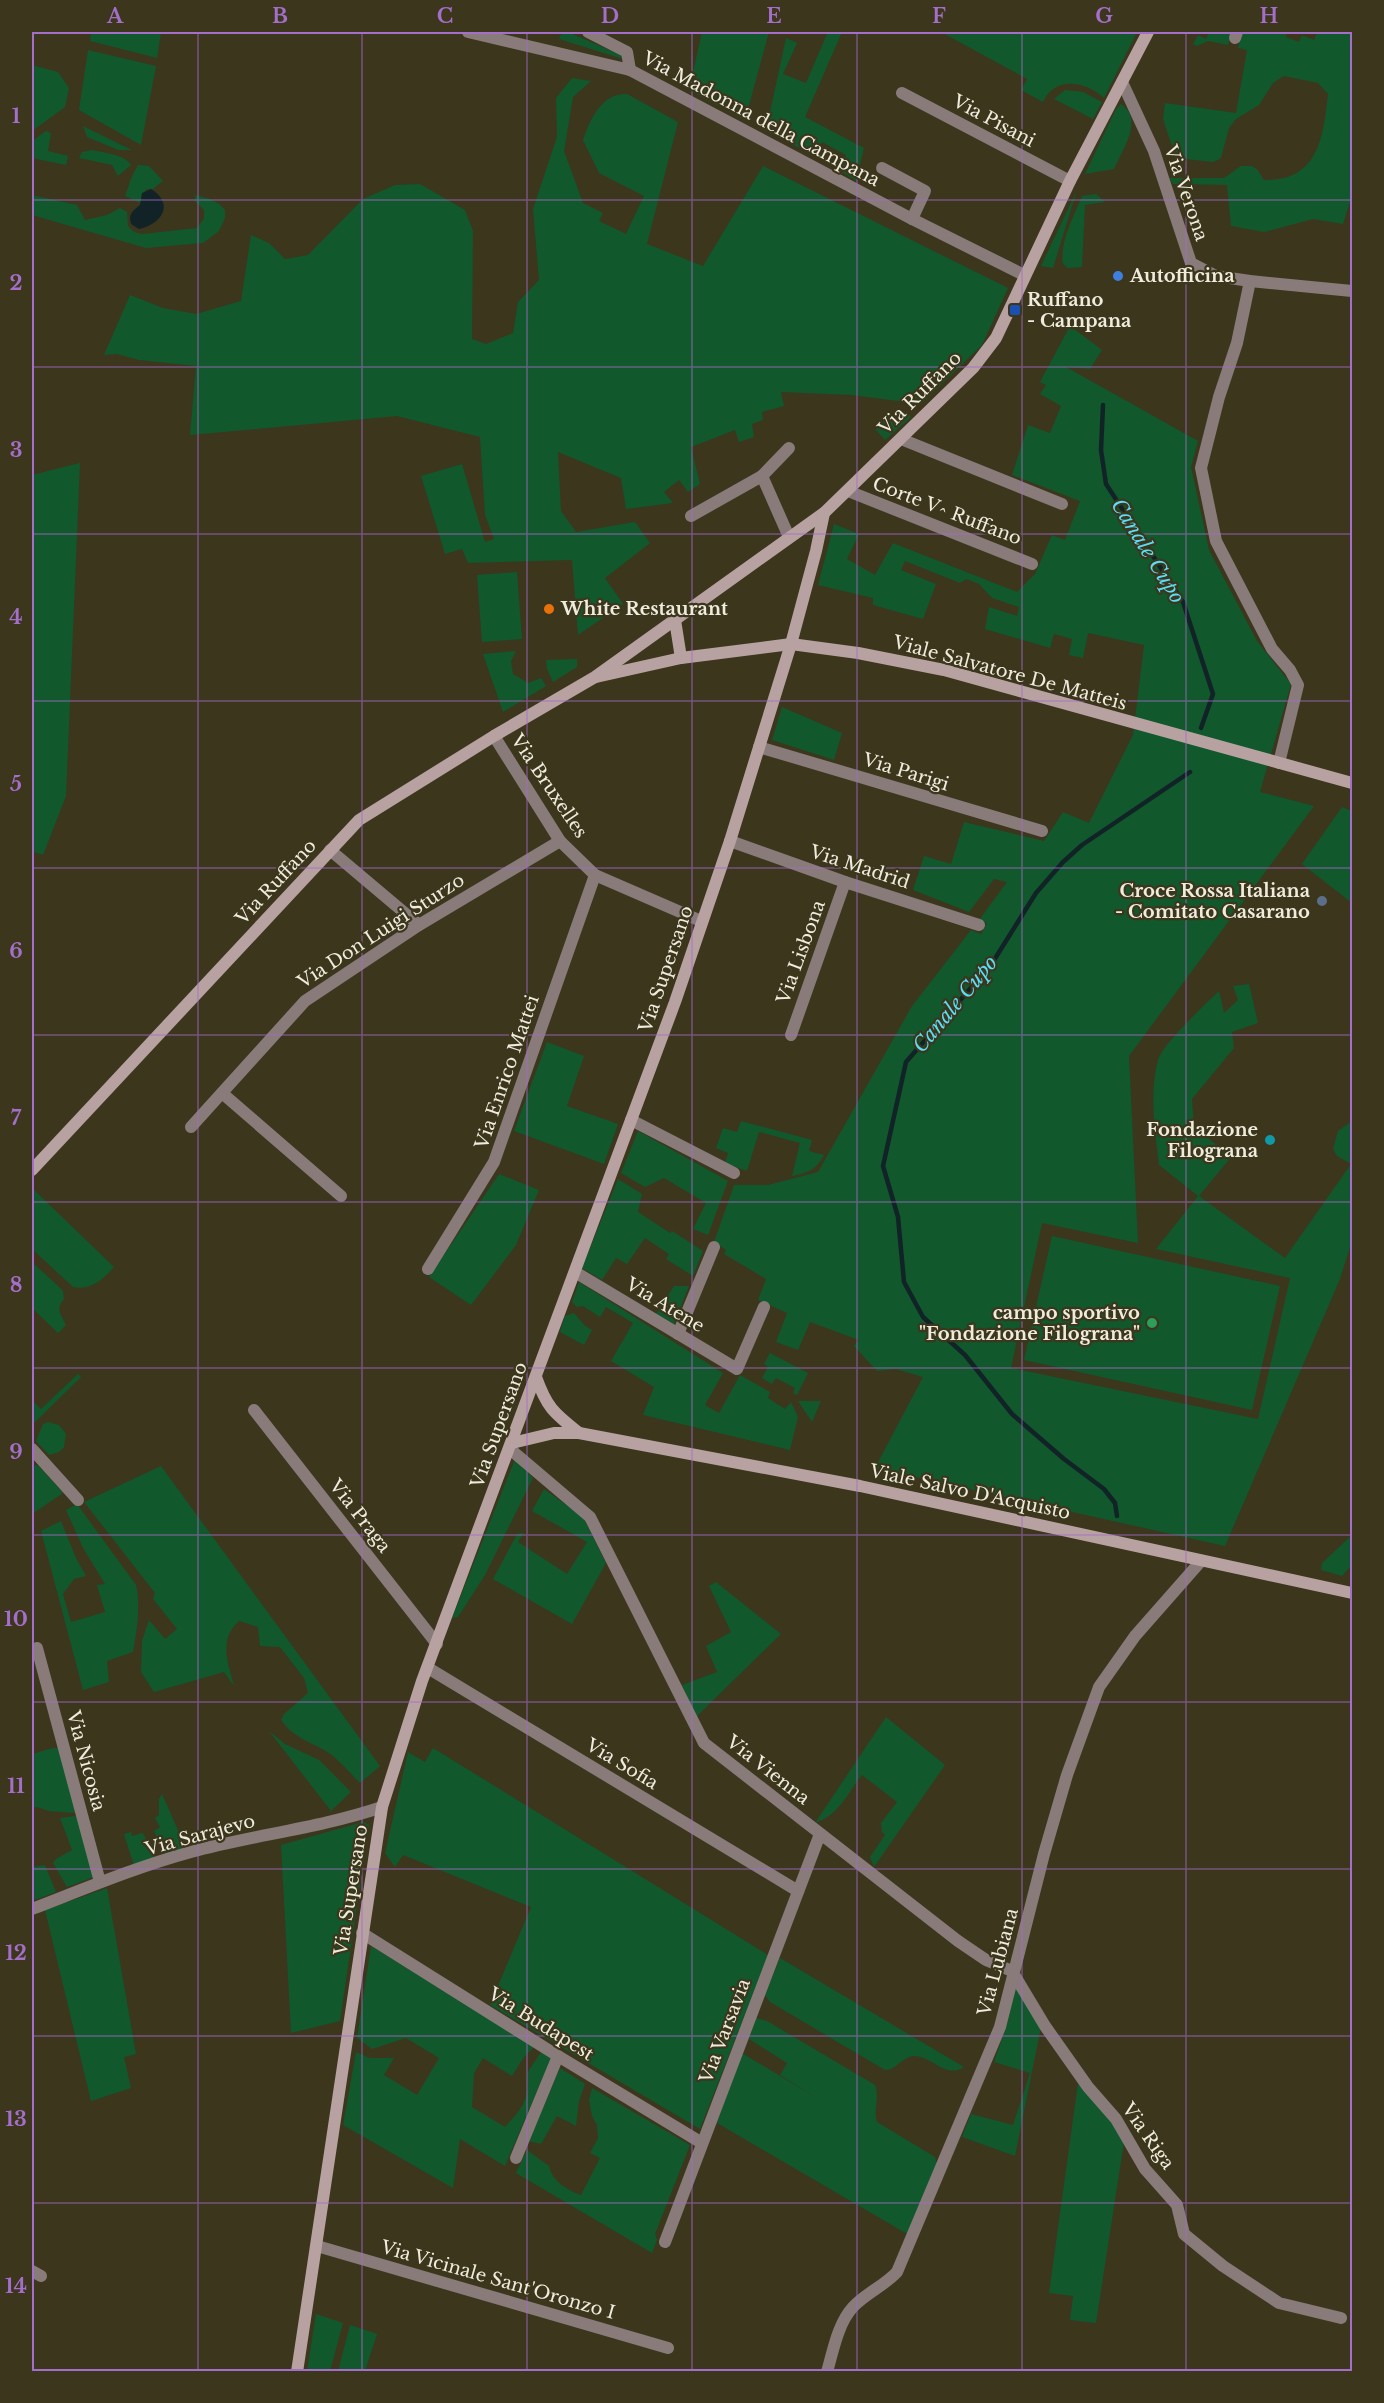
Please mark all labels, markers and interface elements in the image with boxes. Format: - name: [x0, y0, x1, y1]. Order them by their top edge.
- text: A: [106, 4, 124, 28]
- text: B: [272, 4, 288, 28]
- text: C: [437, 4, 453, 28]
- text: D: [601, 4, 619, 28]
- text: E: [766, 4, 782, 28]
- text: F: [932, 4, 946, 28]
- text: G: [1095, 4, 1113, 28]
- text: H: [1260, 4, 1279, 28]
- street label: Via Madonna della Campana: [638, 46, 883, 191]
- street label: Via Pisani: [948, 90, 1039, 152]
- text: 1: [12, 104, 21, 128]
- street label: Via Verona: [1159, 141, 1213, 244]
- place label: Autofficina: [1129, 265, 1235, 287]
- marker: Autofficina: [1111, 269, 1125, 283]
- text: 2: [9, 271, 23, 295]
- place label: Ruffano - Campana: [1027, 289, 1132, 332]
- marker: Ruffano - Campana: [1008, 303, 1022, 317]
- street label: Via Ruffano: [873, 347, 966, 440]
- text: 3: [10, 438, 22, 462]
- street label: Corte V^ Ruffano: [869, 472, 1025, 550]
- water label: Canale Cupo: [1106, 494, 1190, 608]
- place label: White Restaurant: [560, 598, 728, 620]
- marker: White Restaurant: [542, 602, 556, 616]
- text: 4: [9, 605, 23, 629]
- street label: Viale Salvatore De Matteis: [890, 631, 1129, 715]
- street label: Via Bruxelles: [506, 729, 592, 842]
- street label: Via Parigi: [859, 748, 952, 796]
- text: 5: [10, 772, 22, 796]
- street label: Via Ruffano: [230, 835, 321, 930]
- street label: Via Madrid: [806, 840, 913, 893]
- street label: Via Don Luigi Sturzo: [293, 869, 469, 994]
- place label: Croce Rossa Italiana - Comitato Casarano: [1115, 880, 1311, 923]
- marker: Croce Rossa Italiana - Comitato Casarano: [1315, 894, 1329, 908]
- street label: Via Lisbona: [772, 897, 830, 1008]
- street label: Via Supersano: [634, 903, 698, 1036]
- text: 6: [9, 939, 23, 963]
- water label: Canale Cupo: [908, 951, 1002, 1057]
- street label: Via Enrico Mattei: [470, 992, 544, 1153]
- text: 7: [11, 1106, 22, 1130]
- place label: Fondazione Filograna: [1146, 1119, 1259, 1162]
- marker: Fondazione Filograna: [1263, 1133, 1277, 1147]
- street label: Via Atene: [621, 1272, 708, 1337]
- text: 8: [10, 1273, 22, 1297]
- place label: campo sportivo "Fondazione Filograna": [919, 1302, 1140, 1345]
- marker: campo sportivo "Fondazione Filograna": [1145, 1316, 1159, 1330]
- street label: Via Supersano: [466, 1359, 532, 1492]
- text: 9: [9, 1440, 23, 1464]
- street label: Viale Salvo D'Acquisto: [867, 1460, 1072, 1524]
- street label: Via Praga: [324, 1474, 395, 1557]
- text: 10: [4, 1607, 28, 1631]
- street label: Via Nicosia: [62, 1707, 110, 1814]
- street label: Via Vienna: [721, 1730, 814, 1809]
- street label: Via Sofia: [581, 1733, 662, 1794]
- text: 11: [7, 1774, 25, 1798]
- street label: Via Sarajevo: [142, 1810, 257, 1861]
- street label: Via Supersano: [330, 1823, 372, 1958]
- street label: Via Lubiana: [973, 1906, 1023, 2019]
- text: 12: [5, 1941, 27, 1965]
- street label: Via Varsavia: [695, 1976, 755, 2087]
- street label: Via Budapest: [483, 1982, 598, 2065]
- street label: Via Riga: [1117, 2098, 1179, 2174]
- text: 13: [5, 2107, 27, 2131]
- street label: Via Vicinale Sant'Oronzo I: [378, 2236, 618, 2324]
- text: 14: [5, 2274, 27, 2298]

